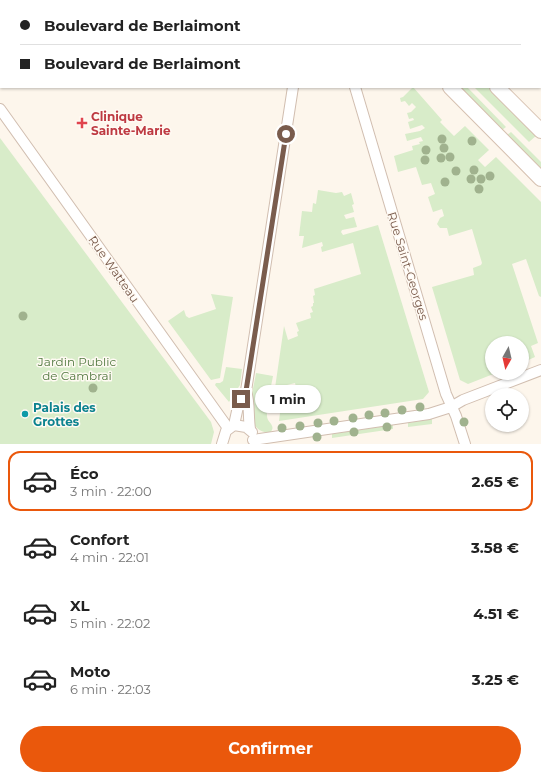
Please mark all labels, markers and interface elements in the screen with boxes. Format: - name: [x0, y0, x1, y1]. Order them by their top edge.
- text: Boulevard de Berlaimont: [44, 16, 241, 35]
- text: Boulevard de Berlaimont: [44, 54, 241, 73]
- place label: Clinique Sainte-Marie: [91, 109, 171, 138]
- marker: Clinique Sainte-Marie: [76, 117, 88, 129]
- route start: [277, 125, 295, 143]
- street label: Rue Saint-Georges: [384, 210, 432, 322]
- street label: Rue Watteau: [85, 233, 143, 305]
- north arrow: [485, 336, 529, 380]
- map controls: [485, 336, 529, 432]
- park label: Jardin Public de Cambrai: [37, 354, 116, 383]
- callout: 1 min: [255, 385, 321, 413]
- button: locate: [485, 388, 529, 432]
- route end: [232, 390, 250, 408]
- text: 1 min: [270, 391, 306, 407]
- place label: Palais des Grottes: [33, 400, 96, 429]
- marker: Palais des Grottes: [20, 409, 30, 419]
- icon: car: [22, 463, 58, 499]
- text: Éco: [70, 464, 99, 483]
- text: 2.65 €: [471, 472, 519, 491]
- text: 3 min · 22:00: [70, 483, 152, 499]
- icon: car: [22, 529, 58, 565]
- text: Confort: [70, 530, 130, 549]
- text: 3.58 €: [471, 538, 519, 557]
- text: 4 min · 22:01: [70, 549, 149, 565]
- icon: car: [22, 595, 58, 631]
- text: XL: [70, 596, 89, 615]
- text: 4.51 €: [473, 604, 519, 623]
- text: 5 min · 22:02: [70, 615, 150, 631]
- icon: car: [22, 661, 58, 697]
- text: Moto: [70, 662, 110, 681]
- text: 3.25 €: [472, 670, 519, 689]
- text: 6 min · 22:03: [70, 681, 151, 697]
- button: Confirmer: [20, 726, 521, 772]

